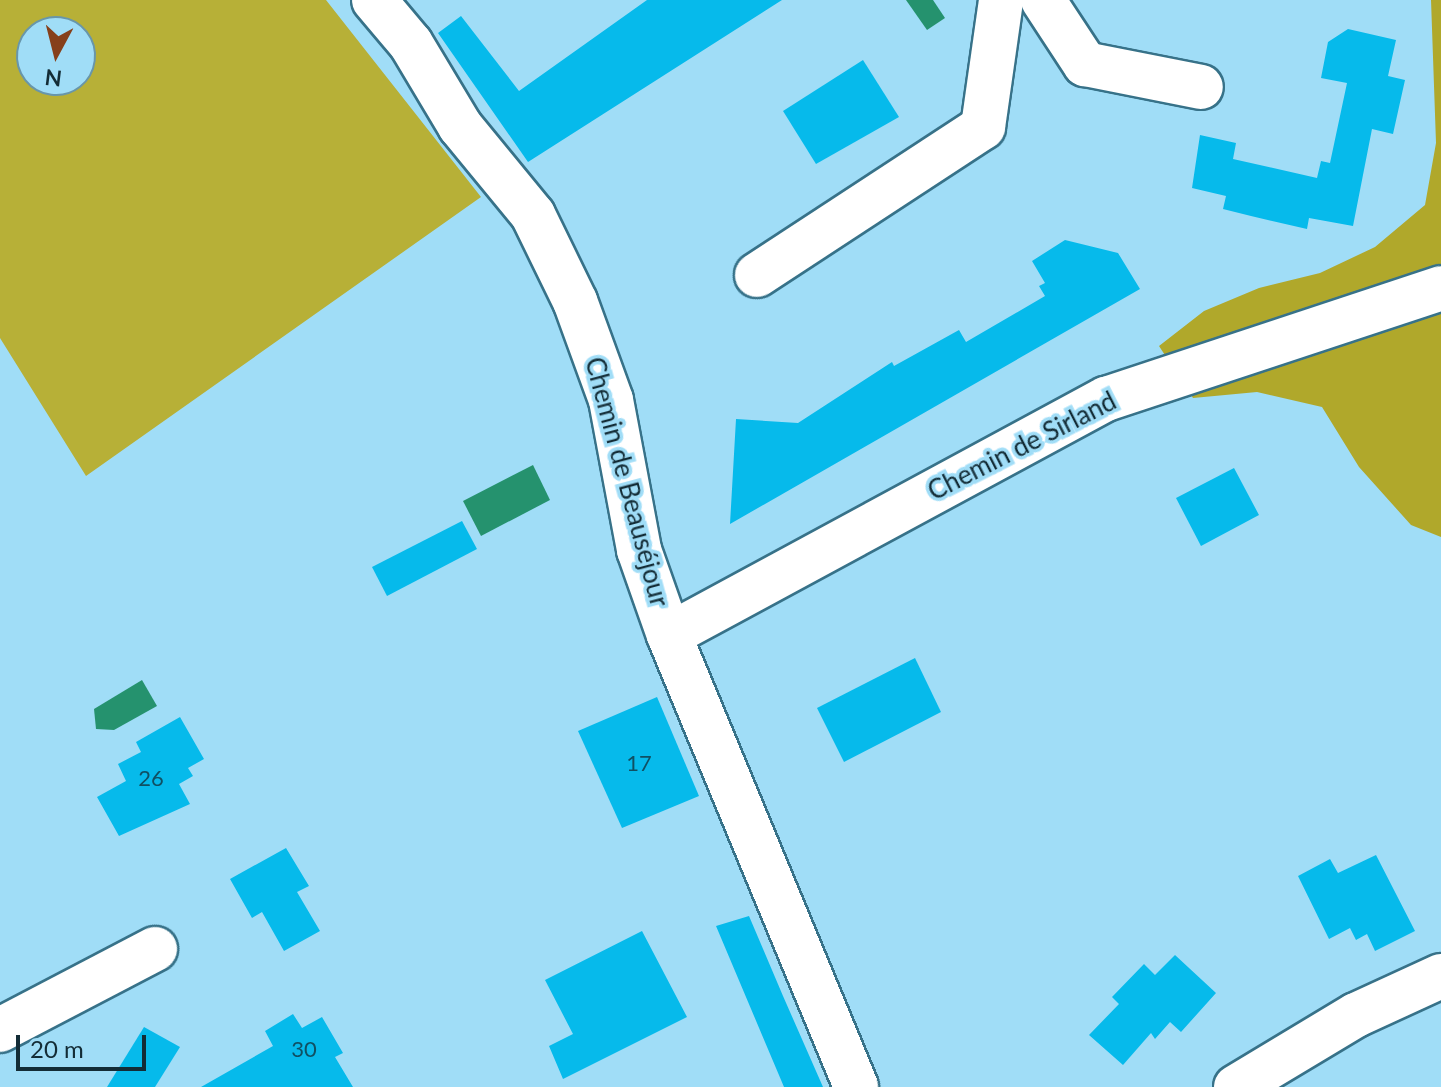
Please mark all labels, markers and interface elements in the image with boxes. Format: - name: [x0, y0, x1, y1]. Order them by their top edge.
- north arrow: [16, 16, 96, 96]
- text: N: [43, 64, 63, 93]
- street label: Chemin de Beauséjour: [579, 354, 675, 610]
- street label: Chemin de Sirland: [923, 385, 1121, 507]
- house number: 17: [626, 750, 652, 776]
- house number: 26: [138, 765, 164, 791]
- scale bar: [20, 1019, 150, 1069]
- text: 20 m: [30, 1034, 84, 1063]
- house number: 30: [291, 1036, 317, 1062]

